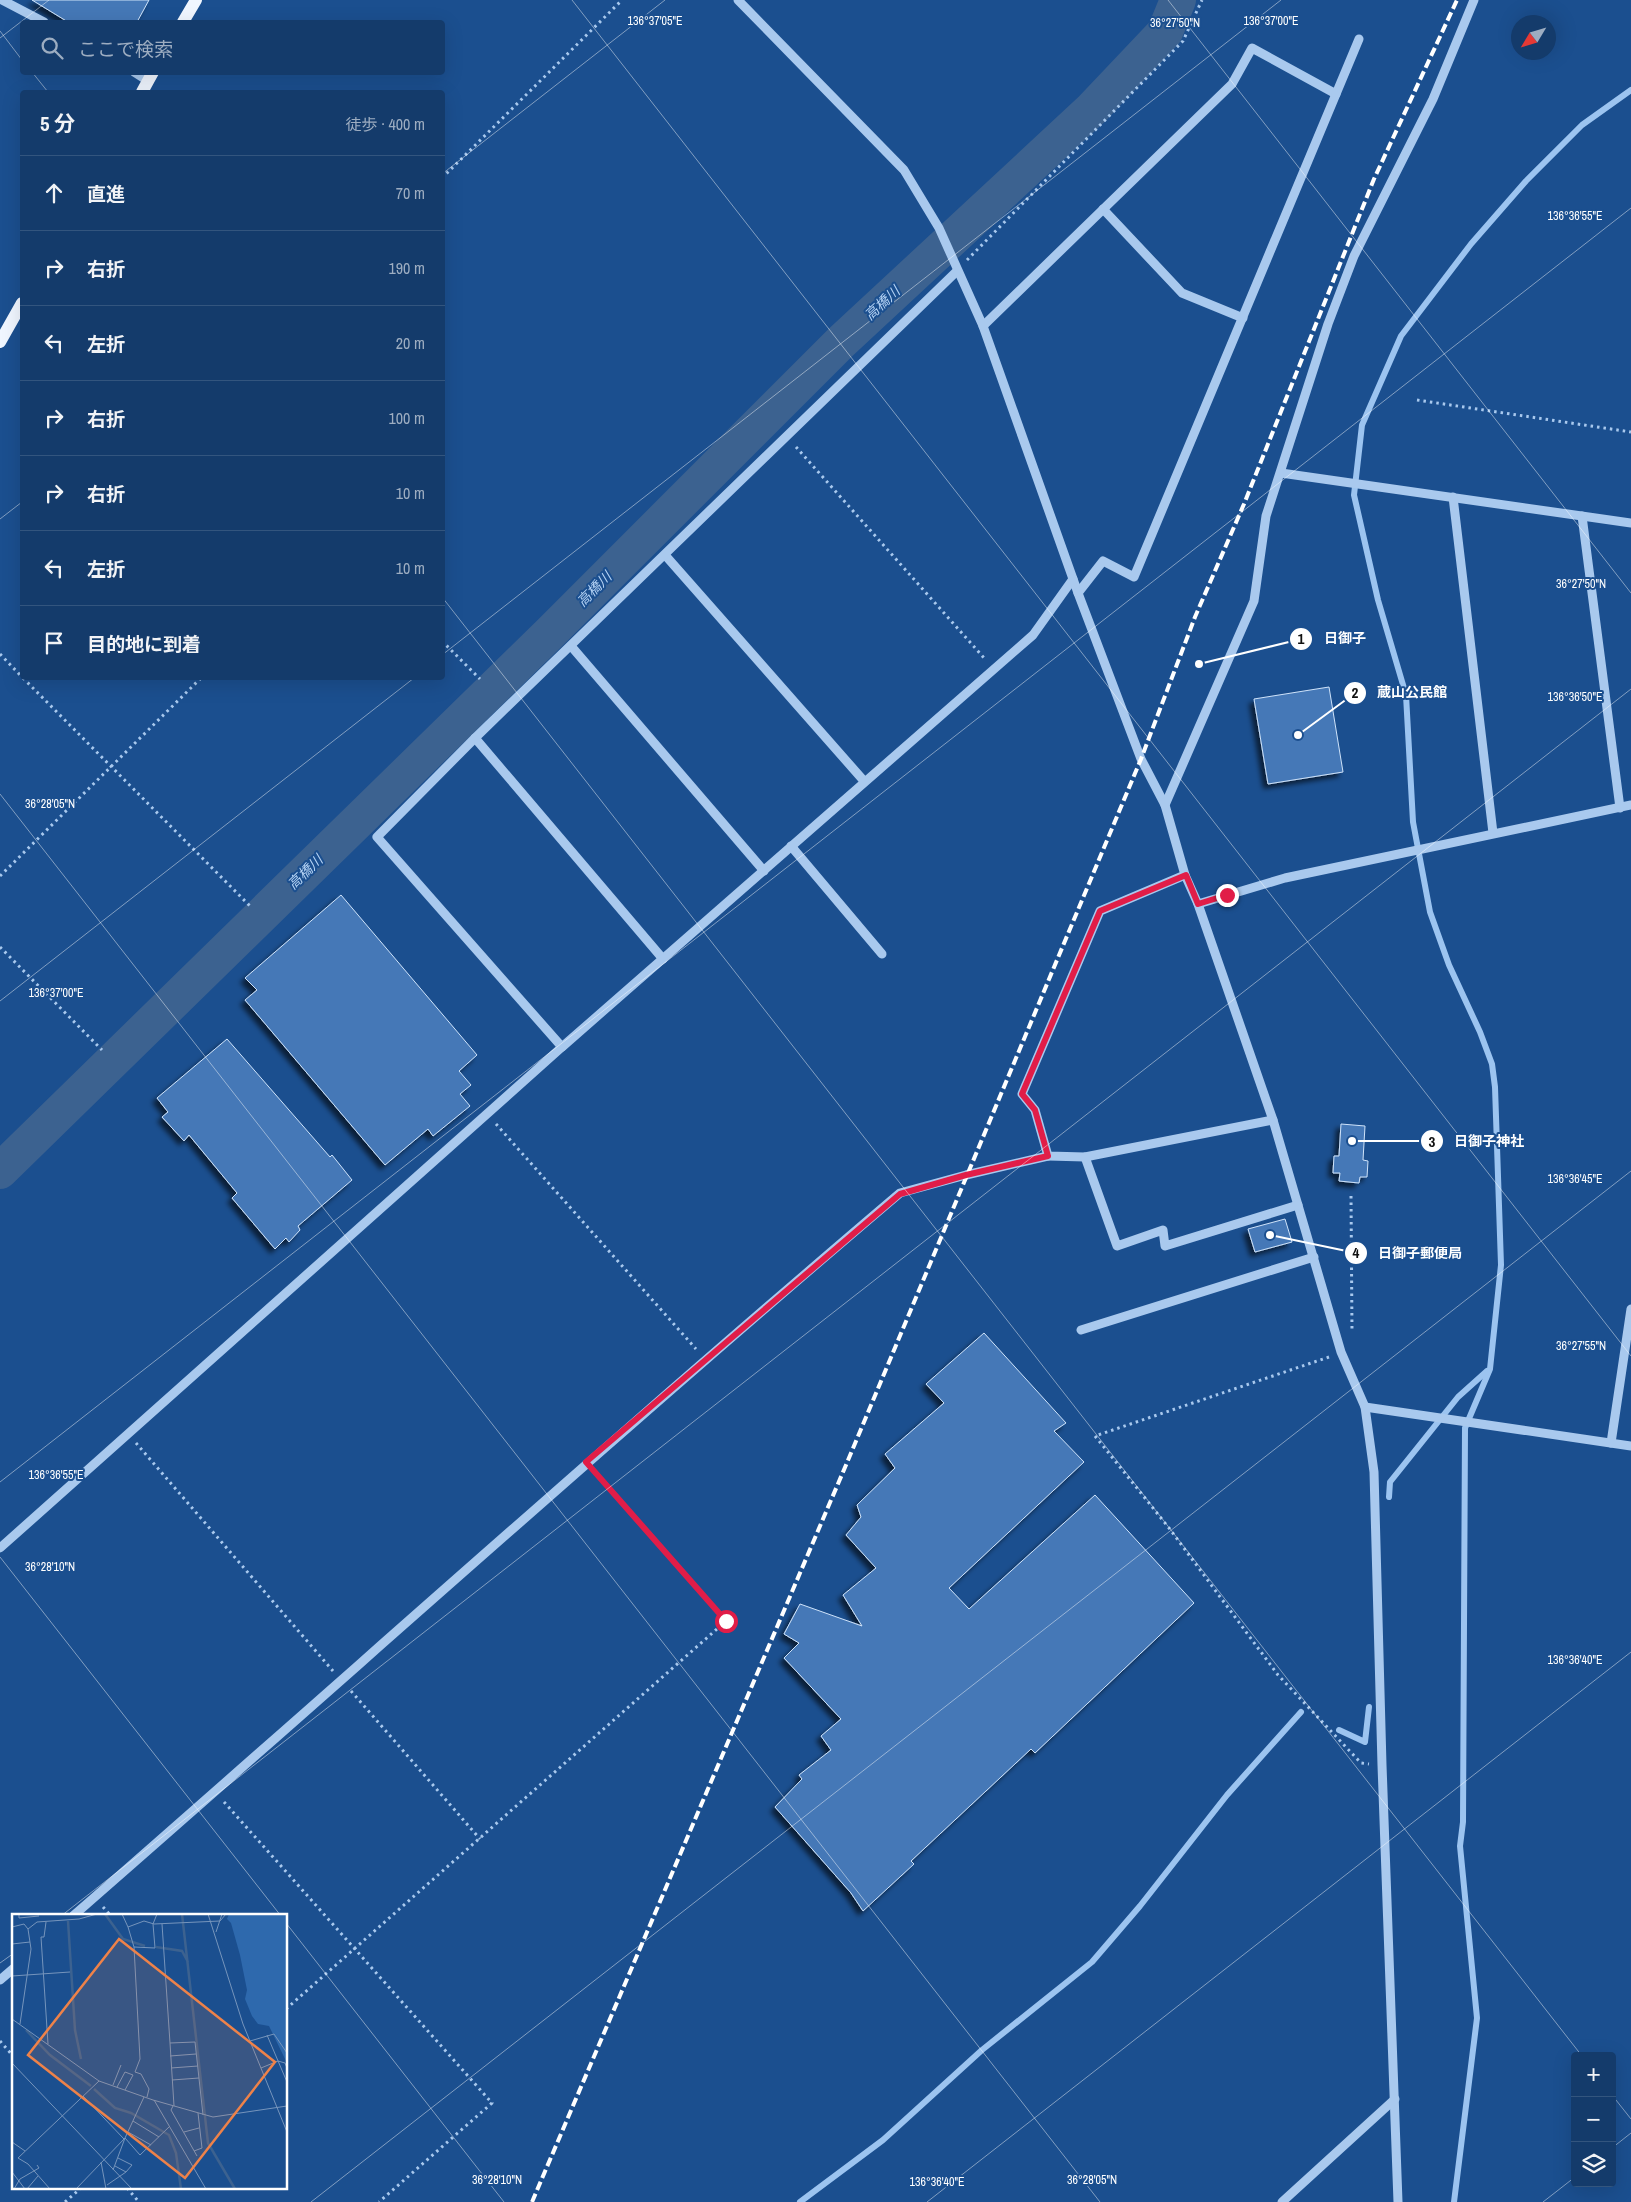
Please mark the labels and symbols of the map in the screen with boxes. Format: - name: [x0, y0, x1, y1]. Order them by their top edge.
- text: 136°37'05"E: [627, 13, 683, 29]
- text: 136°37'00"E: [1243, 13, 1299, 29]
- text: 36°27'50"N: [1150, 15, 1200, 31]
- north arrow: [1511, 15, 1556, 60]
- text: 136°36'55"E: [1547, 208, 1603, 224]
- water label: 高橋川: [861, 281, 905, 324]
- water label: 高橋川: [573, 566, 617, 610]
- text: 36°27'50"N: [1556, 576, 1606, 592]
- callout: 日御子: [1289, 624, 1376, 653]
- text: 1: [1298, 628, 1305, 649]
- text: 日御子: [1324, 629, 1366, 647]
- callout: 蔵山公民館: [1342, 678, 1457, 707]
- text: 2: [1352, 682, 1359, 703]
- text: 蔵山公民館: [1377, 683, 1447, 701]
- text: 136°36'50"E: [1547, 689, 1603, 705]
- text: 36°28'05"N: [25, 796, 75, 812]
- water label: 高橋川: [284, 850, 328, 893]
- route end: [1216, 884, 1239, 907]
- text: 136°37'00"E: [28, 985, 84, 1001]
- callout: 日御子神社: [1419, 1127, 1534, 1156]
- text: 3: [1429, 1131, 1436, 1152]
- text: 日御子神社: [1454, 1132, 1524, 1150]
- text: 136°36'45"E: [1547, 1171, 1603, 1187]
- callout: 日御子郵便局: [1343, 1238, 1472, 1267]
- text: 4: [1353, 1242, 1360, 1263]
- text: 日御子郵便局: [1378, 1244, 1462, 1262]
- text: 36°27'55"N: [1556, 1338, 1606, 1354]
- text: 136°36'55"E: [28, 1467, 84, 1483]
- text: 36°28'10"N: [25, 1559, 75, 1575]
- route start: [715, 1610, 738, 1633]
- text: 136°36'40"E: [1547, 1652, 1603, 1668]
- inset map: [12, 1914, 288, 2190]
- text: 36°28'10"N: [472, 2172, 522, 2188]
- text: 36°28'05"N: [1067, 2172, 1117, 2188]
- text: 136°36'40"E: [909, 2174, 965, 2190]

